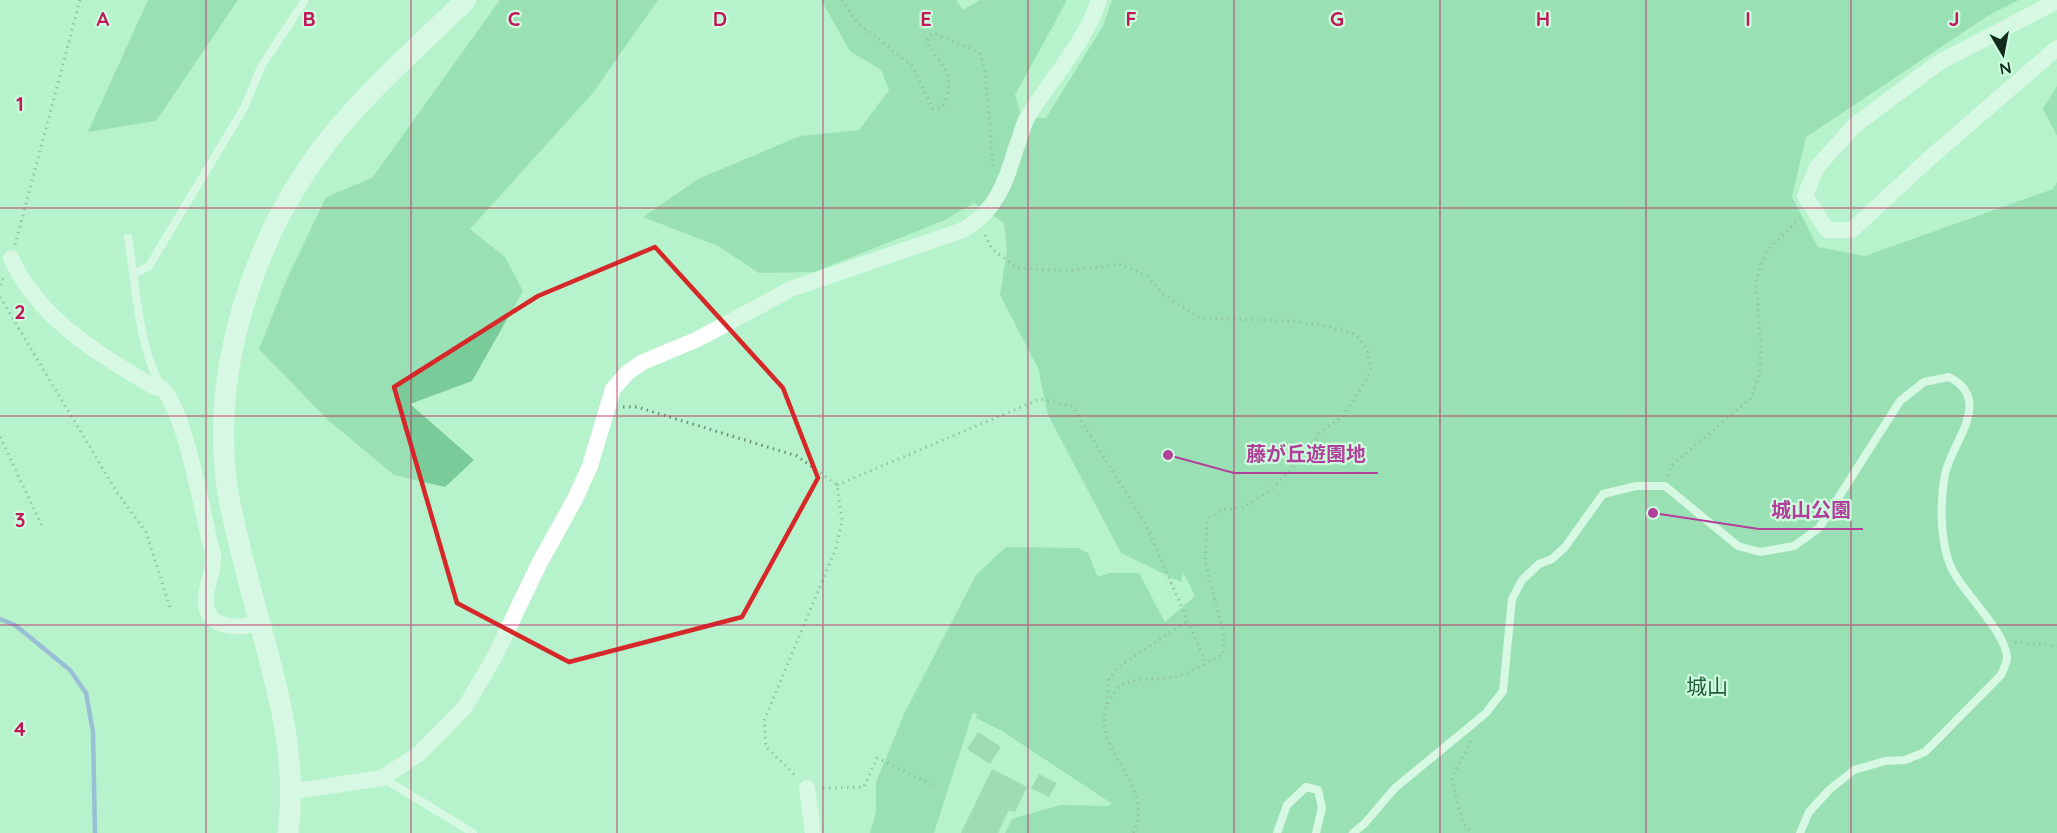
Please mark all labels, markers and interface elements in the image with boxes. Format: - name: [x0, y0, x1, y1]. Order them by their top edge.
- text: A: [97, 6, 110, 31]
- text: B: [302, 6, 316, 31]
- text: C: [508, 6, 521, 31]
- text: D: [713, 6, 727, 31]
- text: E: [920, 6, 932, 31]
- text: F: [1125, 6, 1137, 31]
- text: G: [1330, 6, 1344, 31]
- text: H: [1536, 6, 1550, 31]
- text: I: [1745, 6, 1751, 31]
- text: J: [1948, 6, 1960, 31]
- north arrow: [1973, 24, 2033, 84]
- text: N: [1998, 58, 2013, 80]
- text: 1: [16, 91, 24, 116]
- text: 2: [14, 299, 26, 324]
- callout: 藤が丘遊園地: [1234, 435, 1378, 473]
- text: 藤が丘遊園地: [1246, 441, 1366, 466]
- callout: 城山公園: [1759, 491, 1863, 529]
- text: 城山公園: [1771, 497, 1851, 522]
- text: 3: [15, 507, 25, 532]
- district label: 城山: [1686, 673, 1728, 699]
- text: 4: [14, 716, 26, 741]

